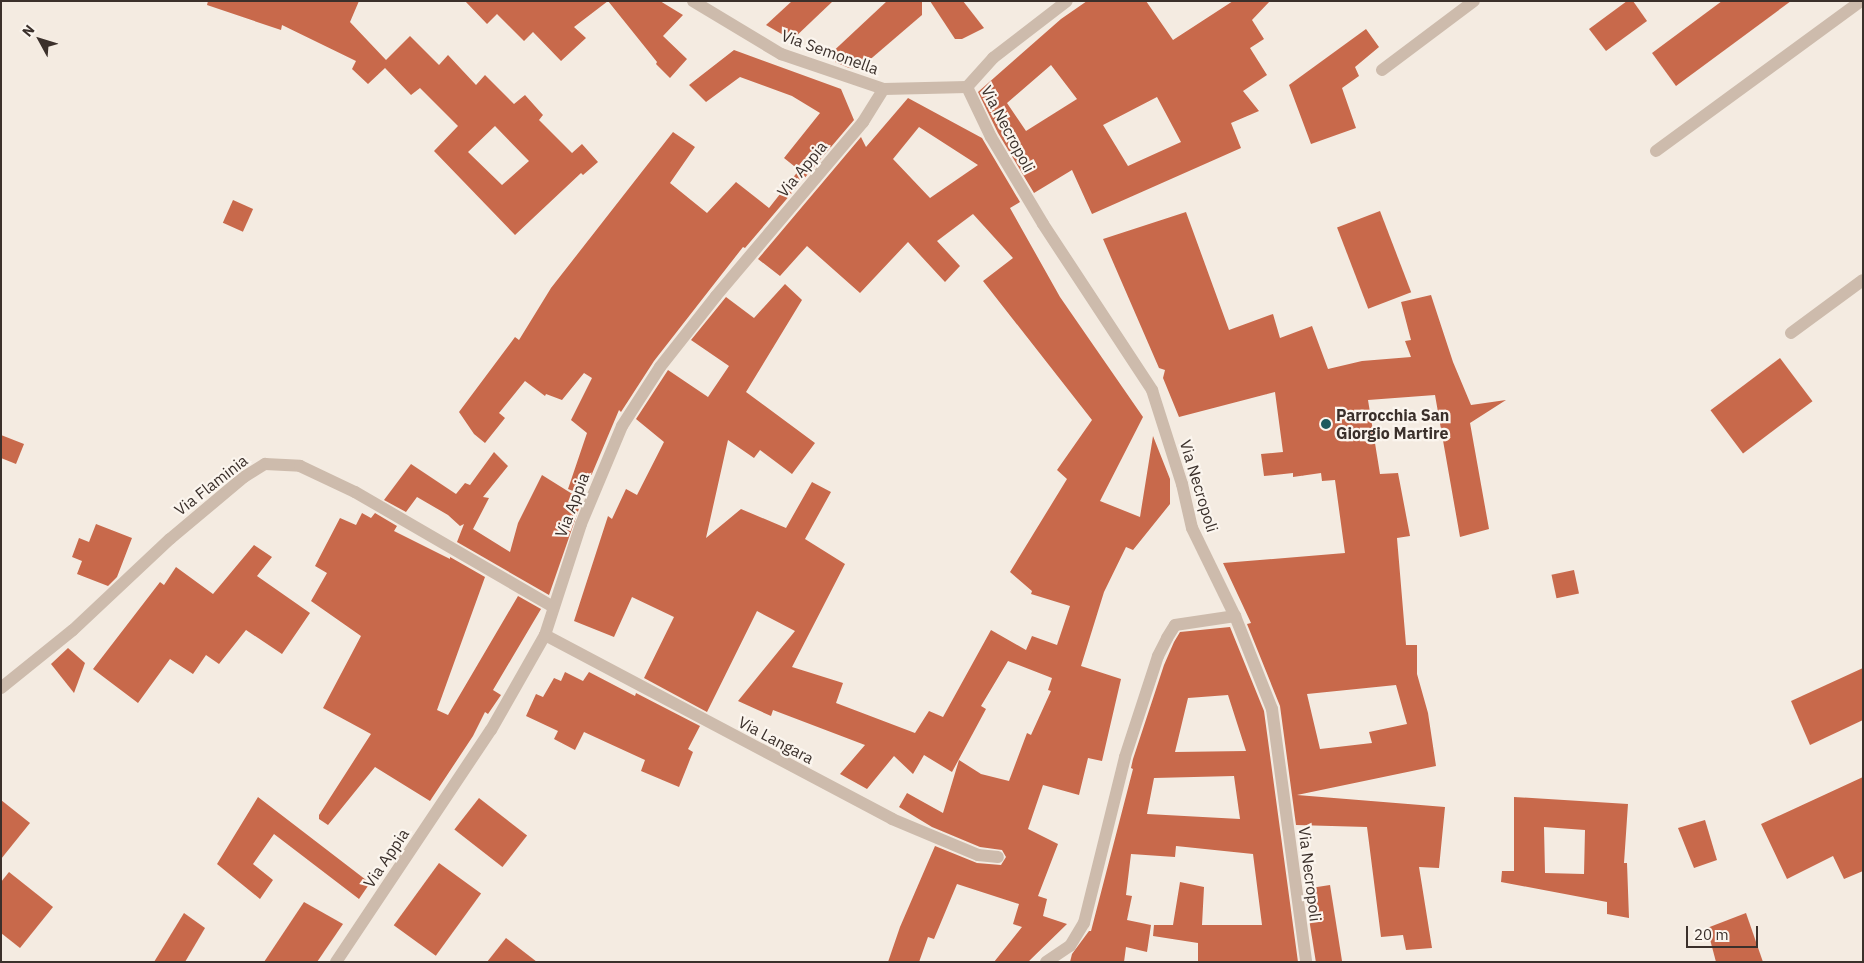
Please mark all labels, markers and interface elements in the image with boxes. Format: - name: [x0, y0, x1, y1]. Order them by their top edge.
- north arrow: [15, 15, 65, 65]
- text: N: [18, 21, 39, 40]
- street label: Via Semonella: [779, 26, 881, 78]
- street label: Via Necropoli: [977, 82, 1039, 176]
- street label: Via Appia: [773, 137, 831, 201]
- place label: Parrocchia San Giorgio Martire: [1336, 405, 1449, 443]
- marker: Parrocchia San Giorgio Martire: [1320, 418, 1332, 430]
- street label: Via Necropoli: [1176, 438, 1222, 534]
- street label: Via Flaminia: [171, 450, 251, 520]
- street label: Via Appia: [551, 470, 593, 540]
- street label: Via Langara: [735, 712, 817, 768]
- street label: Via Appia: [359, 825, 413, 891]
- street label: Via Necropoli: [1295, 825, 1325, 923]
- scale bar: [1689, 916, 1762, 948]
- text: 20 m: [1694, 925, 1729, 944]

